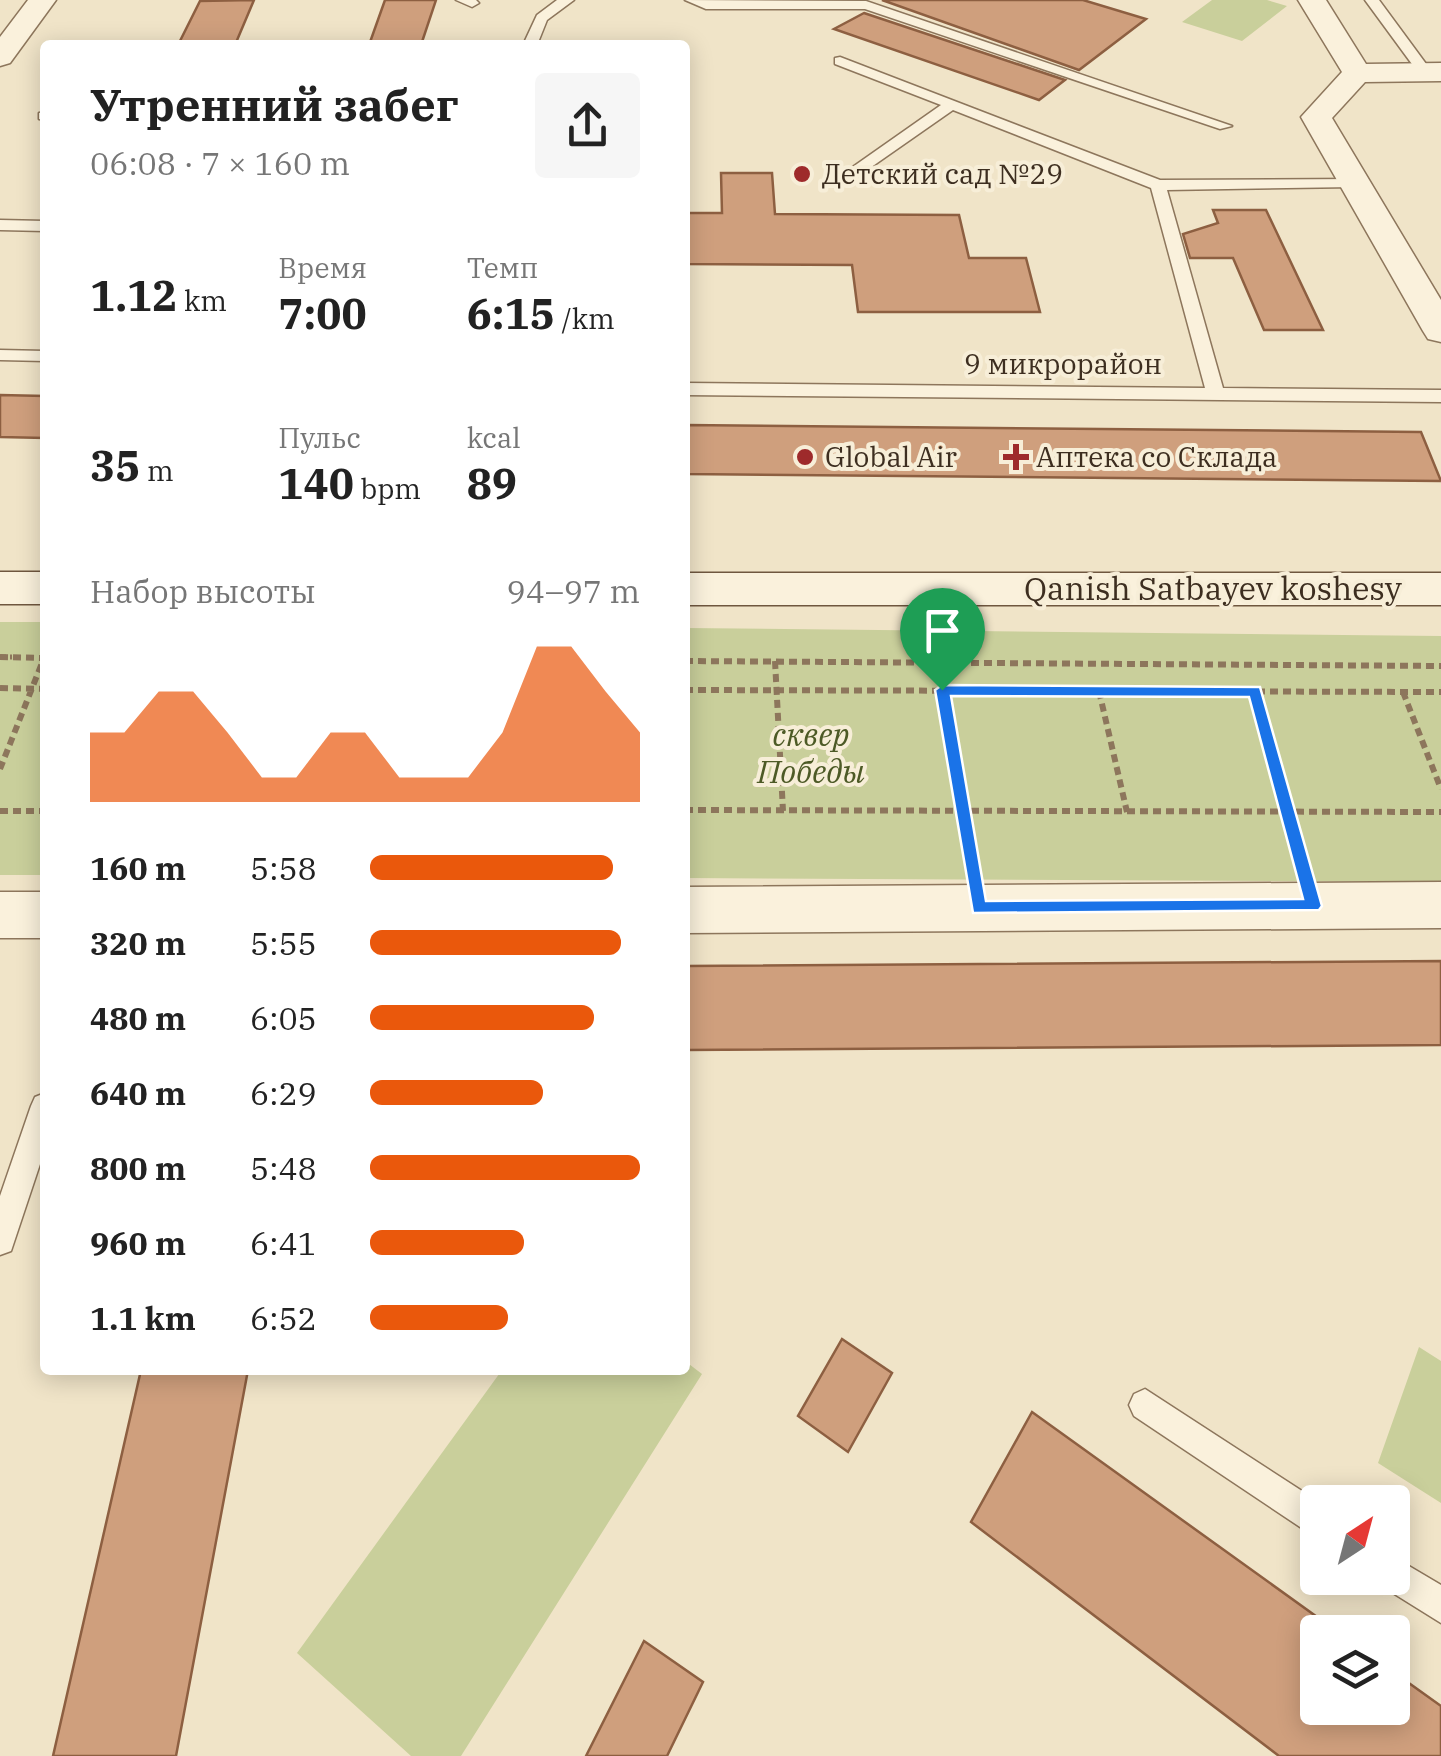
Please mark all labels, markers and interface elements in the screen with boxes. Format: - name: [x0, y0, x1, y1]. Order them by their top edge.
- button: share: [535, 73, 640, 178]
- text: Утренний забег: [90, 75, 459, 133]
- text: 06:08 · 7 × 160 m: [90, 142, 350, 184]
- place label: Детский сад №29: [822, 155, 1063, 192]
- marker: Детский сад №29: [791, 163, 813, 185]
- text: Время: [278, 249, 367, 286]
- text: Темп: [467, 249, 538, 286]
- text: 1.12: [90, 268, 177, 323]
- text: km: [177, 282, 227, 319]
- text: 7:00: [278, 286, 367, 341]
- text: 6:15: [467, 286, 555, 341]
- text: /km: [555, 300, 615, 337]
- street label: 9 микрорайон: [964, 345, 1162, 382]
- text: Пульс: [278, 419, 361, 456]
- text: kcal: [467, 419, 521, 456]
- text: 35: [90, 438, 140, 493]
- place label: Global Air: [825, 438, 958, 475]
- place label: Аптека со Склада: [1036, 438, 1277, 475]
- marker: Global Air: [794, 446, 816, 468]
- marker: Аптека со Склада: [1005, 446, 1027, 468]
- text: m: [140, 452, 174, 489]
- text: 140: [278, 456, 354, 511]
- text: 89: [467, 456, 517, 511]
- text: bpm: [354, 470, 421, 507]
- street label: Qanish Satbayev koshesy: [1024, 567, 1403, 609]
- text: Набор высоты: [90, 570, 316, 612]
- text: 94–97 m: [506, 570, 640, 612]
- pin: [900, 588, 985, 691]
- icon: arrive: [915, 603, 970, 658]
- park label: сквер Победы: [756, 713, 865, 792]
- text: 160 m: [90, 847, 186, 889]
- text: 5:58: [250, 847, 317, 889]
- text: 320 m: [90, 922, 186, 964]
- text: 5:55: [250, 922, 317, 964]
- text: 480 m: [90, 997, 186, 1039]
- text: 6:05: [250, 997, 317, 1039]
- text: 640 m: [90, 1072, 186, 1114]
- text: 6:29: [250, 1072, 317, 1114]
- text: 800 m: [90, 1147, 186, 1189]
- text: 5:48: [250, 1147, 317, 1189]
- text: 960 m: [90, 1222, 186, 1264]
- text: 6:41: [250, 1222, 317, 1264]
- text: 1.1 km: [90, 1297, 196, 1339]
- text: 6:52: [250, 1297, 317, 1339]
- north arrow: [1300, 1485, 1410, 1595]
- map controls: [1300, 1485, 1410, 1725]
- button: layers: [1300, 1615, 1410, 1725]

